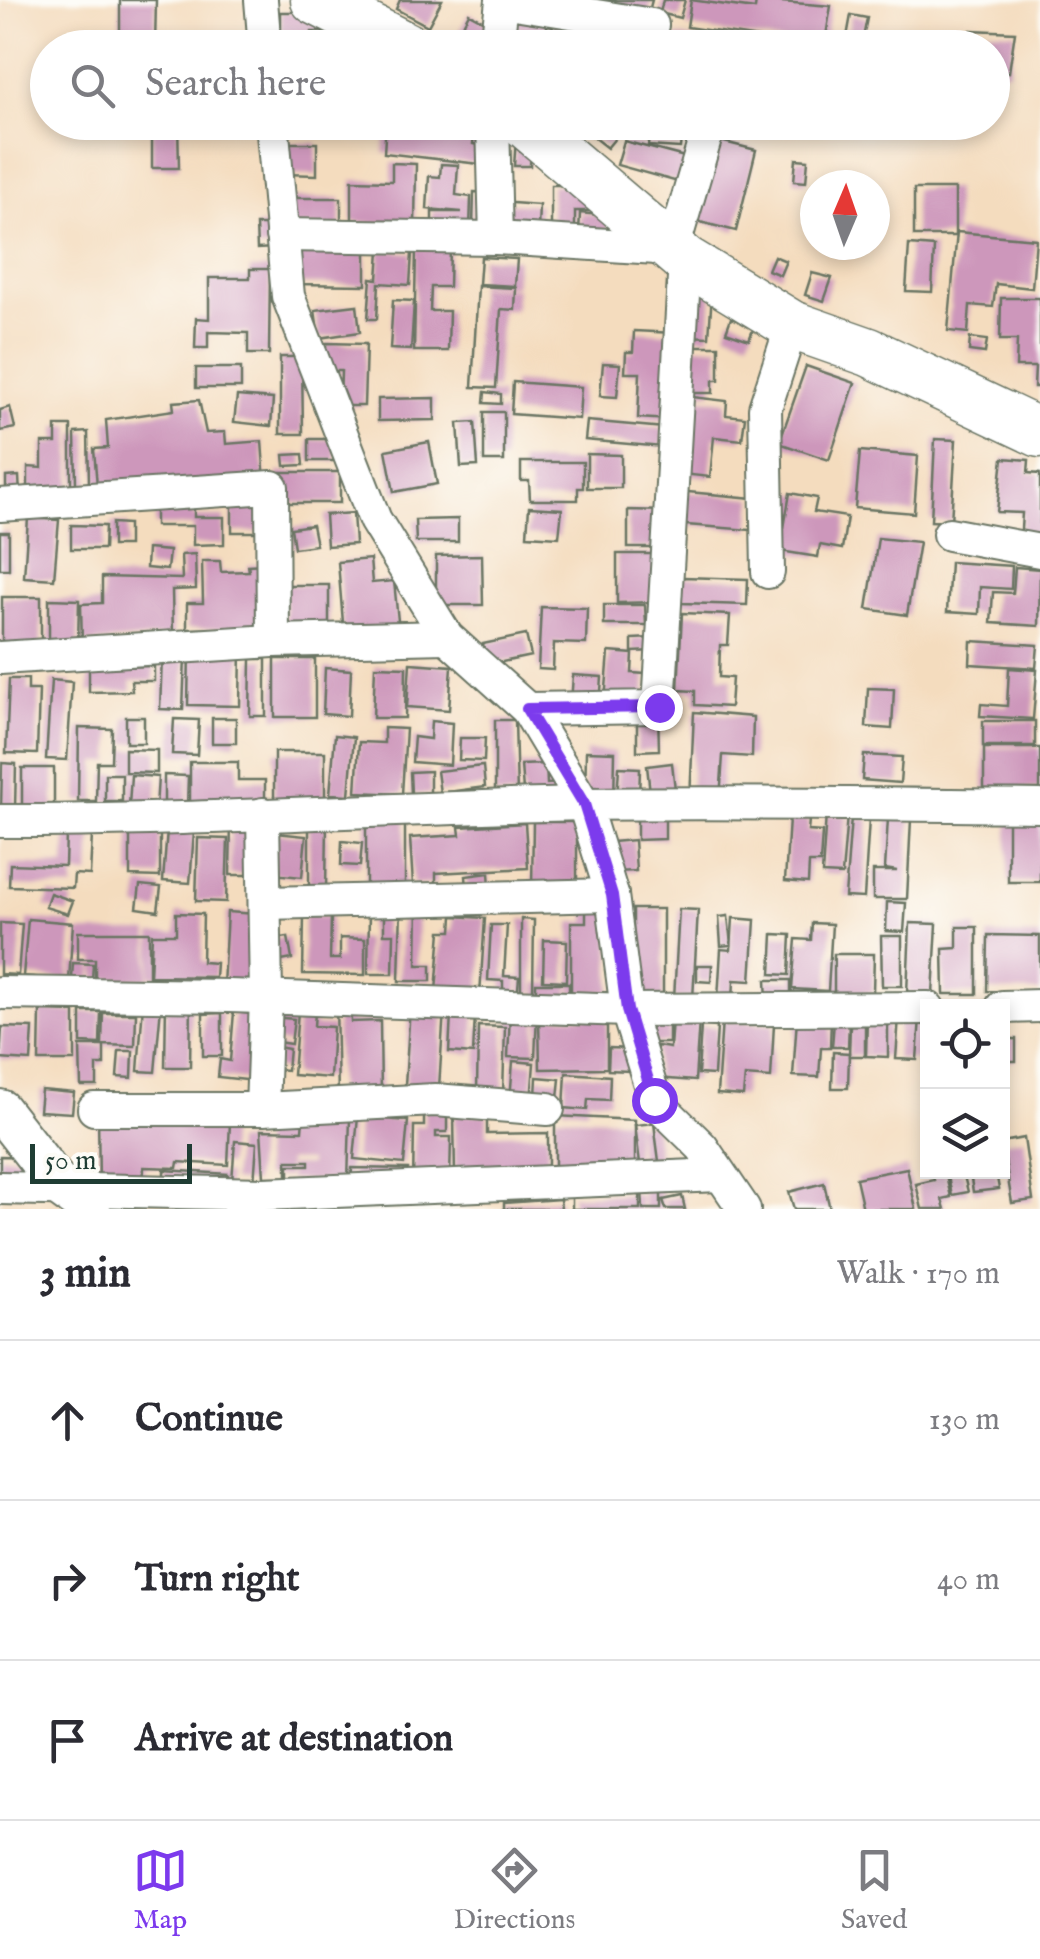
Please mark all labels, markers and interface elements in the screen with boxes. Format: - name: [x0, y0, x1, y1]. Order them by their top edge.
- search box: [30, 30, 1010, 140]
- icon: search: [65, 58, 120, 113]
- text: Search here: [145, 61, 326, 109]
- north arrow: [800, 170, 890, 260]
- route end: [637, 685, 683, 731]
- map controls: [920, 999, 1010, 1179]
- button: locate: [920, 999, 1010, 1089]
- route start: [632, 1078, 678, 1124]
- button: layers: [920, 1089, 1010, 1179]
- scale bar: [30, 1139, 192, 1184]
- text: 50 m: [45, 1144, 97, 1179]
- text: 3 min: [40, 1248, 131, 1301]
- text: Walk · 170 m: [836, 1254, 1000, 1295]
- icon: ahead: [40, 1393, 95, 1448]
- text: Continue: [135, 1396, 283, 1444]
- text: 130 m: [929, 1400, 1000, 1441]
- icon: right: [40, 1553, 95, 1608]
- text: Turn right: [135, 1556, 299, 1604]
- text: 40 m: [937, 1560, 1000, 1601]
- icon: arrive: [40, 1713, 95, 1768]
- text: Arrive at destination: [135, 1716, 453, 1764]
- tab: Map: [133, 1843, 188, 1938]
- tab: Directions: [453, 1843, 575, 1938]
- tab: Saved: [841, 1843, 907, 1938]

